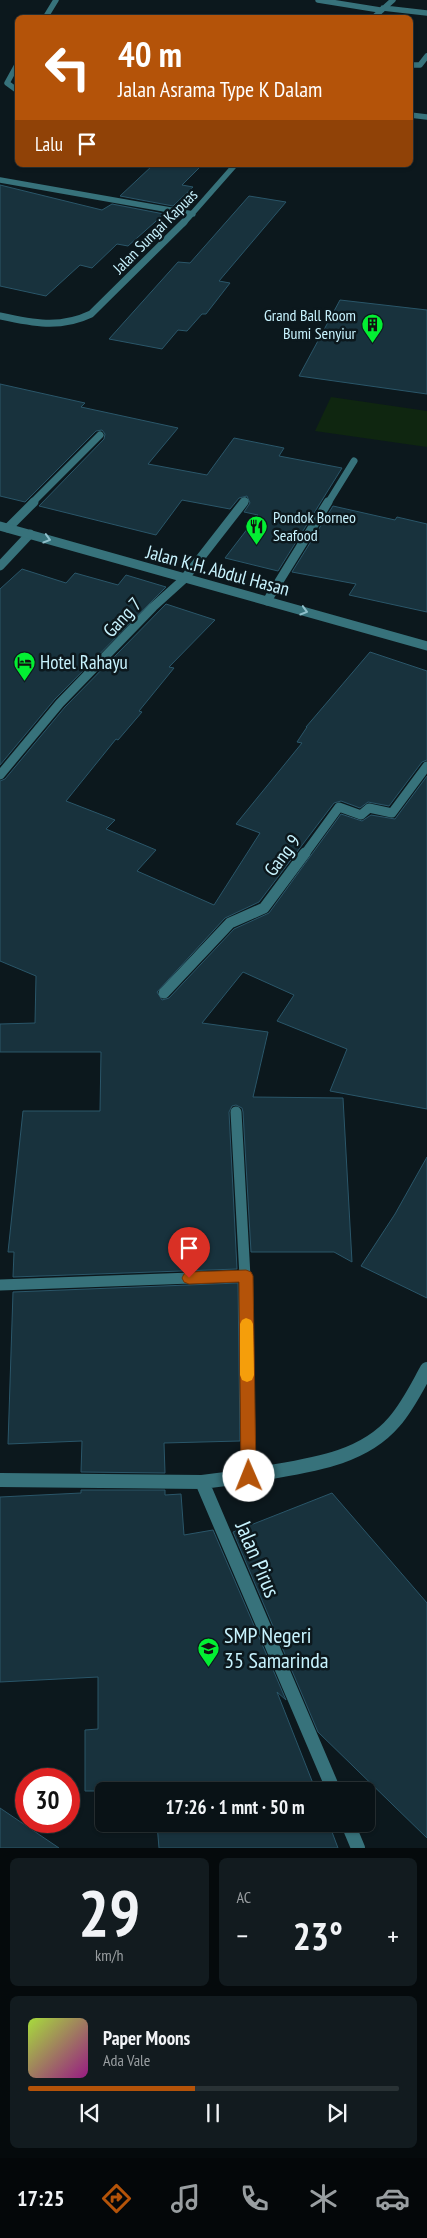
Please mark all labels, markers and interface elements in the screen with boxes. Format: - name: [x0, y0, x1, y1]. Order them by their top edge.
- text: 40 m: [118, 31, 182, 77]
- icon: left: [35, 35, 100, 100]
- text: Jalan Asrama Type K Dalam: [118, 75, 322, 103]
- icon: arrive: [73, 130, 101, 158]
- text: Lalu: [35, 132, 63, 156]
- street label: Jalan Sungai Kapuas: [108, 185, 201, 278]
- place label: Grand Ball Room Bumi Senyiur: [264, 305, 357, 343]
- building icon: Grand Ball Room Bumi Senyiur: [360, 312, 384, 343]
- place label: Pondok Borneo Seafood: [273, 507, 356, 545]
- restaurant icon: Pondok Borneo Seafood: [245, 514, 269, 545]
- one-way arrow: [42, 533, 51, 544]
- street label: Jalan K.H. Abdul Hasan: [143, 539, 292, 601]
- street label: Gang 7: [98, 592, 146, 642]
- one-way arrow: [300, 605, 309, 616]
- hotel icon: Hotel Rahayu: [12, 650, 36, 681]
- place label: Hotel Rahayu: [40, 650, 128, 674]
- street label: Gang 9: [259, 829, 305, 881]
- pin: [168, 1227, 210, 1278]
- icon: arrive: [175, 1234, 203, 1262]
- position arrow: [222, 1449, 274, 1501]
- street label: Jalan Pirus: [229, 1516, 287, 1601]
- place label: SMP Negeri 35 Samarinda: [224, 1621, 329, 1674]
- school or university icon: SMP Negeri 35 Samarinda: [196, 1636, 220, 1667]
- speed limit sign: 30: [15, 1768, 80, 1833]
- text: 17:26 · 1 mnt · 50 m: [165, 1795, 305, 1819]
- text: 29: [78, 1870, 140, 1954]
- text: AC: [237, 1887, 251, 1907]
- text: 23°: [293, 1911, 343, 1960]
- text: −: [237, 1917, 248, 1954]
- text: +: [387, 1917, 399, 1954]
- text: km/h: [95, 1945, 123, 1965]
- text: Paper Moons: [103, 2026, 190, 2050]
- text: Ada Vale: [103, 2050, 150, 2070]
- icon: previous: [76, 2099, 104, 2127]
- icon: pause: [199, 2099, 227, 2127]
- icon: next: [323, 2099, 351, 2127]
- icon: directions: [99, 2181, 134, 2216]
- icon: music: [168, 2181, 203, 2216]
- icon: phone: [237, 2181, 272, 2216]
- icon: climate: [306, 2181, 341, 2216]
- icon: car: [375, 2181, 410, 2216]
- text: 17:25: [17, 2184, 65, 2212]

